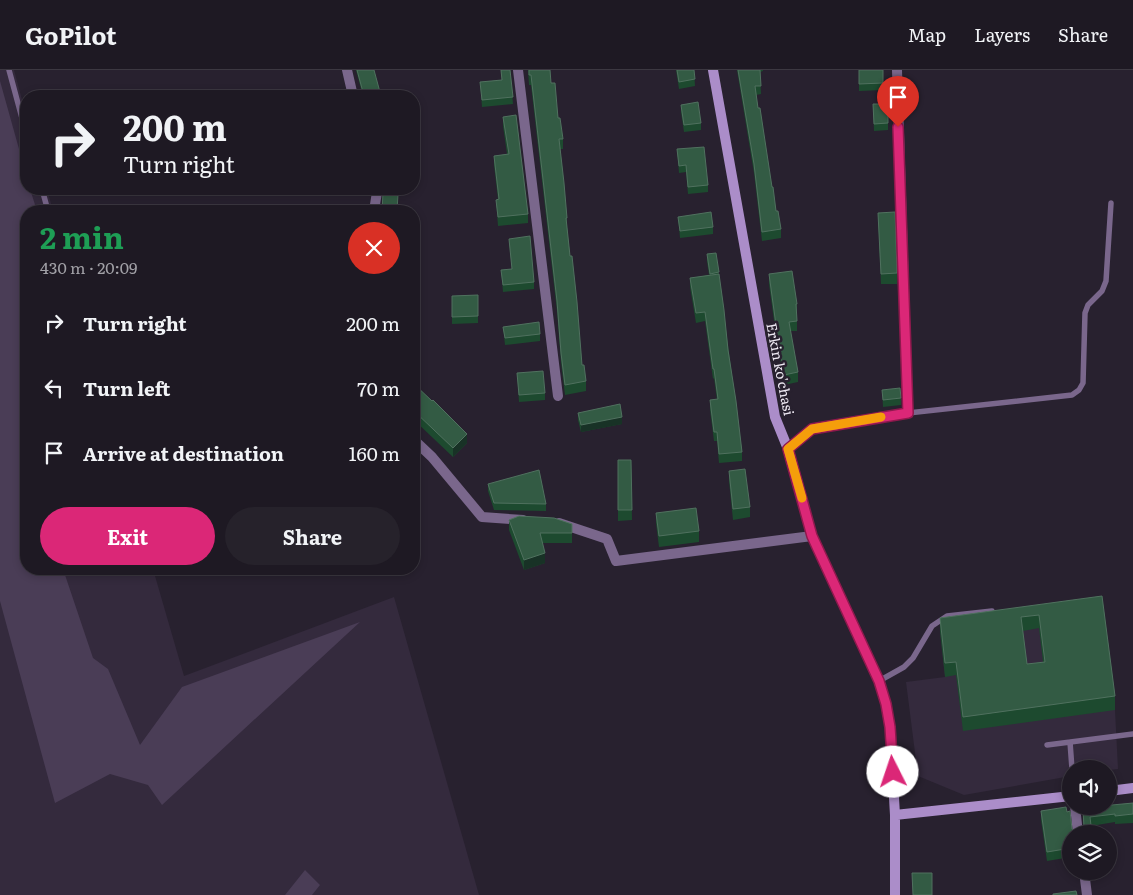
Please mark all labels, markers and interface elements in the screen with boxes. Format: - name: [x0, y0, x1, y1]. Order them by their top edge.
- text: GoPilot: [25, 17, 117, 52]
- text: Map: [908, 21, 946, 48]
- text: Layers: [974, 21, 1030, 48]
- text: Share: [1058, 21, 1108, 48]
- pin: [877, 76, 919, 127]
- icon: arrive: [884, 83, 912, 111]
- text: 200 m: [123, 100, 227, 152]
- icon: right: [40, 110, 105, 175]
- text: Turn right: [123, 147, 235, 180]
- text: 2 min: [40, 214, 124, 258]
- button: close: [348, 222, 400, 274]
- text: 430 m · 20:09: [40, 255, 138, 279]
- icon: right: [40, 309, 68, 337]
- text: Turn right: [83, 309, 187, 337]
- text: 200 m: [346, 309, 400, 337]
- street label: Erkin ko'chasi: [762, 321, 800, 417]
- icon: left: [40, 374, 68, 402]
- text: Turn left: [83, 374, 170, 402]
- text: 70 m: [357, 374, 400, 402]
- icon: arrive: [40, 439, 68, 467]
- text: Arrive at destination: [83, 439, 284, 467]
- text: 160 m: [349, 439, 400, 467]
- button: Exit: [40, 507, 215, 565]
- button: Share: [225, 507, 400, 565]
- position arrow: [866, 745, 918, 797]
- map controls: [1062, 760, 1117, 880]
- button: sound: [1062, 760, 1117, 815]
- button: layers: [1062, 825, 1117, 880]

